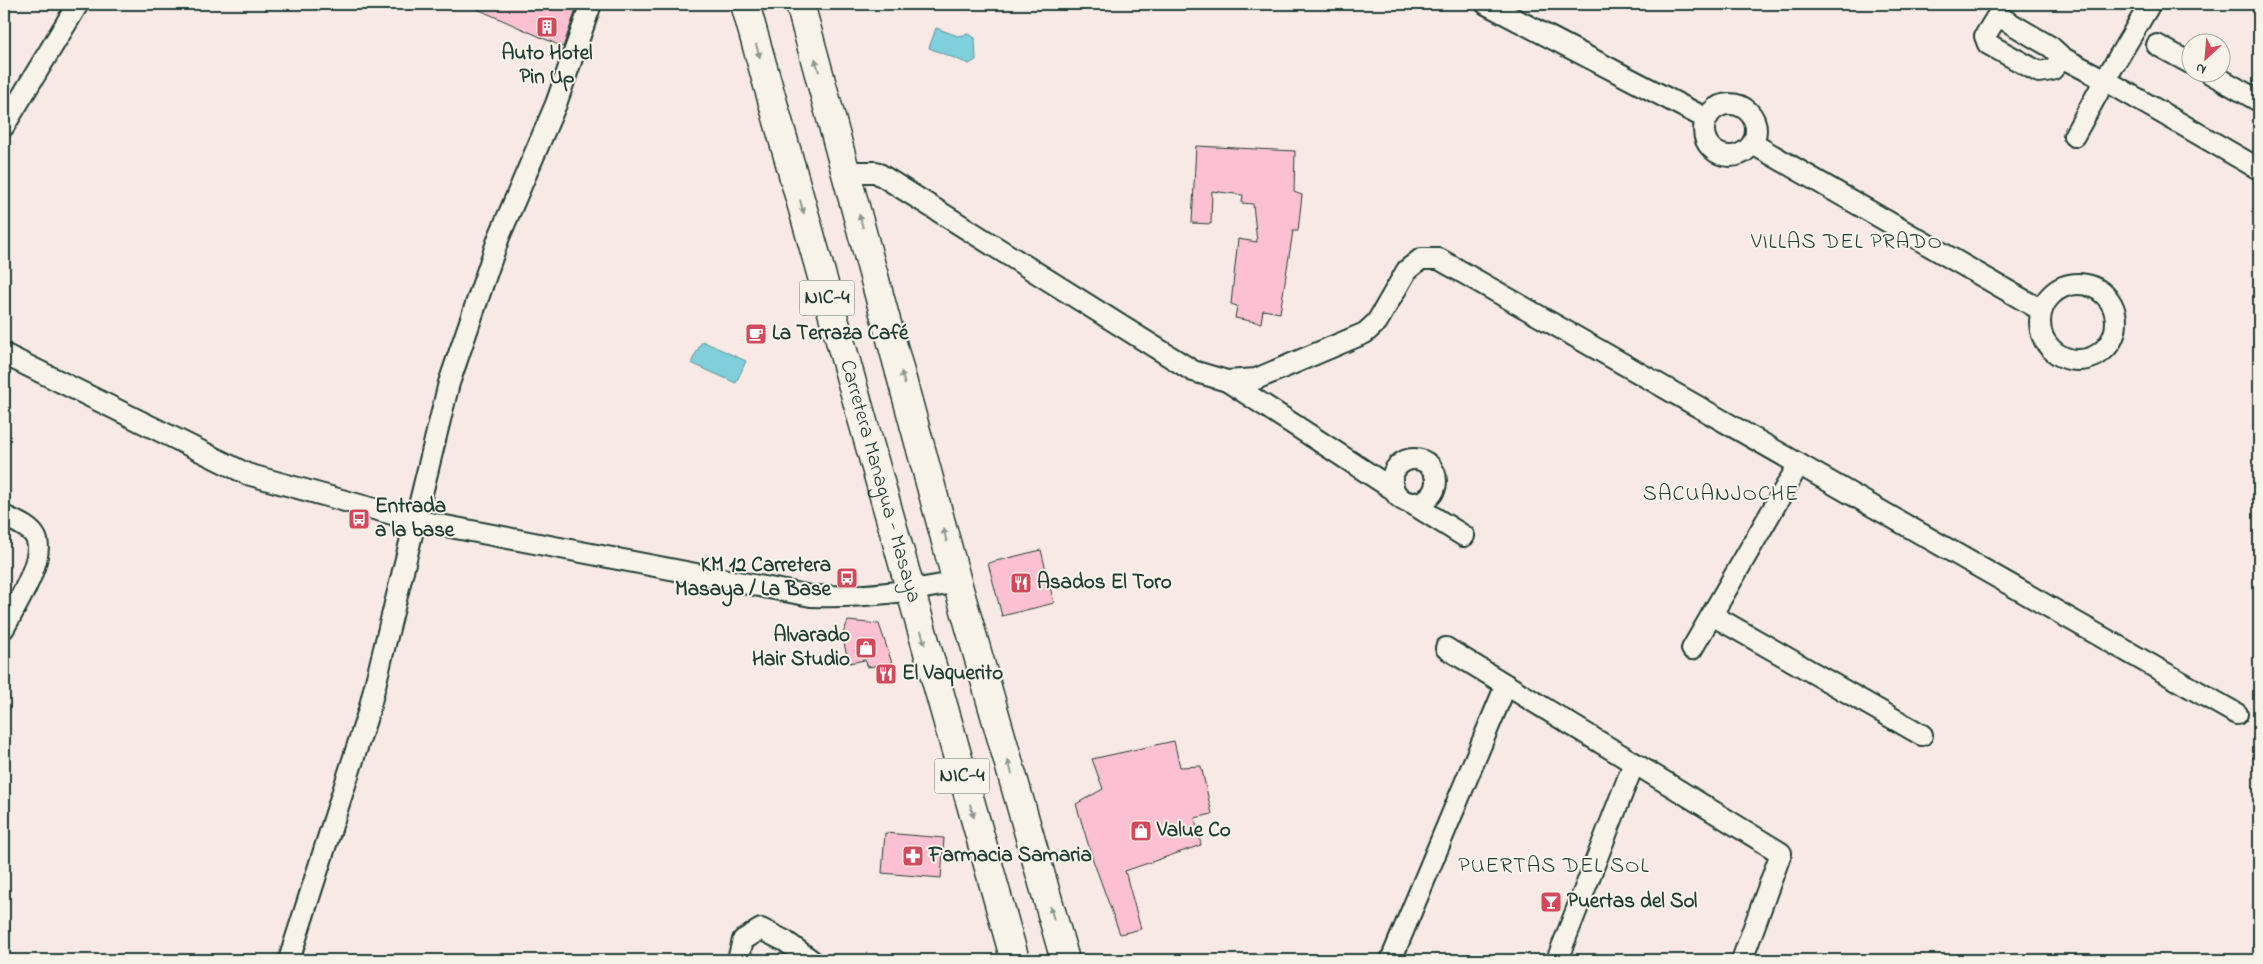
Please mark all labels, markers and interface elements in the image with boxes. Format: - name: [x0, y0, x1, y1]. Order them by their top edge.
- building icon: Auto Hotel Pin Up: [535, 15, 559, 39]
- north arrow: [2180, 32, 2230, 82]
- place label: Auto Hotel Pin Up: [501, 39, 593, 93]
- one-way arrow: [755, 43, 763, 58]
- one-way arrow: [813, 57, 821, 72]
- text: N: [2192, 57, 2210, 80]
- one-way arrow: [798, 200, 806, 215]
- one-way arrow: [857, 214, 865, 229]
- district label: VILLAS DEL PRADO: [1750, 227, 1943, 259]
- road number: NIC-4: [800, 280, 854, 316]
- place label: La Terraza Café: [772, 319, 909, 349]
- cafe icon: La Terraza Café: [744, 322, 768, 346]
- street label: Carretera Managua - Masaya: [831, 356, 928, 606]
- one-way arrow: [899, 371, 907, 386]
- district label: SACUANJOCHE: [1643, 479, 1799, 511]
- place label: Entrada a la base: [375, 492, 455, 546]
- bus stop icon: Entrada a la base: [347, 507, 371, 531]
- one-way arrow: [941, 528, 949, 543]
- place label: KM 12 Carretera Masaya / La Base: [675, 551, 832, 607]
- bus stop icon: KM 12 Carretera Masaya / La Base: [835, 566, 859, 590]
- place label: Asados El Toro: [1037, 568, 1172, 598]
- restaurant icon: Asados El Toro: [1009, 571, 1033, 595]
- place label: Alvarado Hair Studio: [752, 621, 850, 675]
- one-way arrow: [919, 631, 927, 646]
- shop icon: Alvarado Hair Studio: [854, 636, 878, 660]
- place label: El Vaquerito: [902, 659, 1003, 689]
- restaurant icon: El Vaquerito: [874, 662, 898, 686]
- road number: NIC-4: [934, 758, 990, 794]
- one-way arrow: [1006, 760, 1014, 775]
- one-way arrow: [968, 804, 976, 819]
- place label: Value Co: [1156, 816, 1231, 846]
- shop icon: Value Co: [1129, 819, 1153, 843]
- place label: Farmacia Samaria: [928, 841, 1092, 871]
- pharmacy icon: Farmacia Samaria: [901, 844, 925, 868]
- district label: PUERTAS DEL SOL: [1458, 851, 1650, 883]
- place label: Puertas del Sol: [1567, 887, 1698, 917]
- bar icon: Puertas del Sol: [1539, 890, 1563, 914]
- one-way arrow: [1047, 906, 1055, 921]

